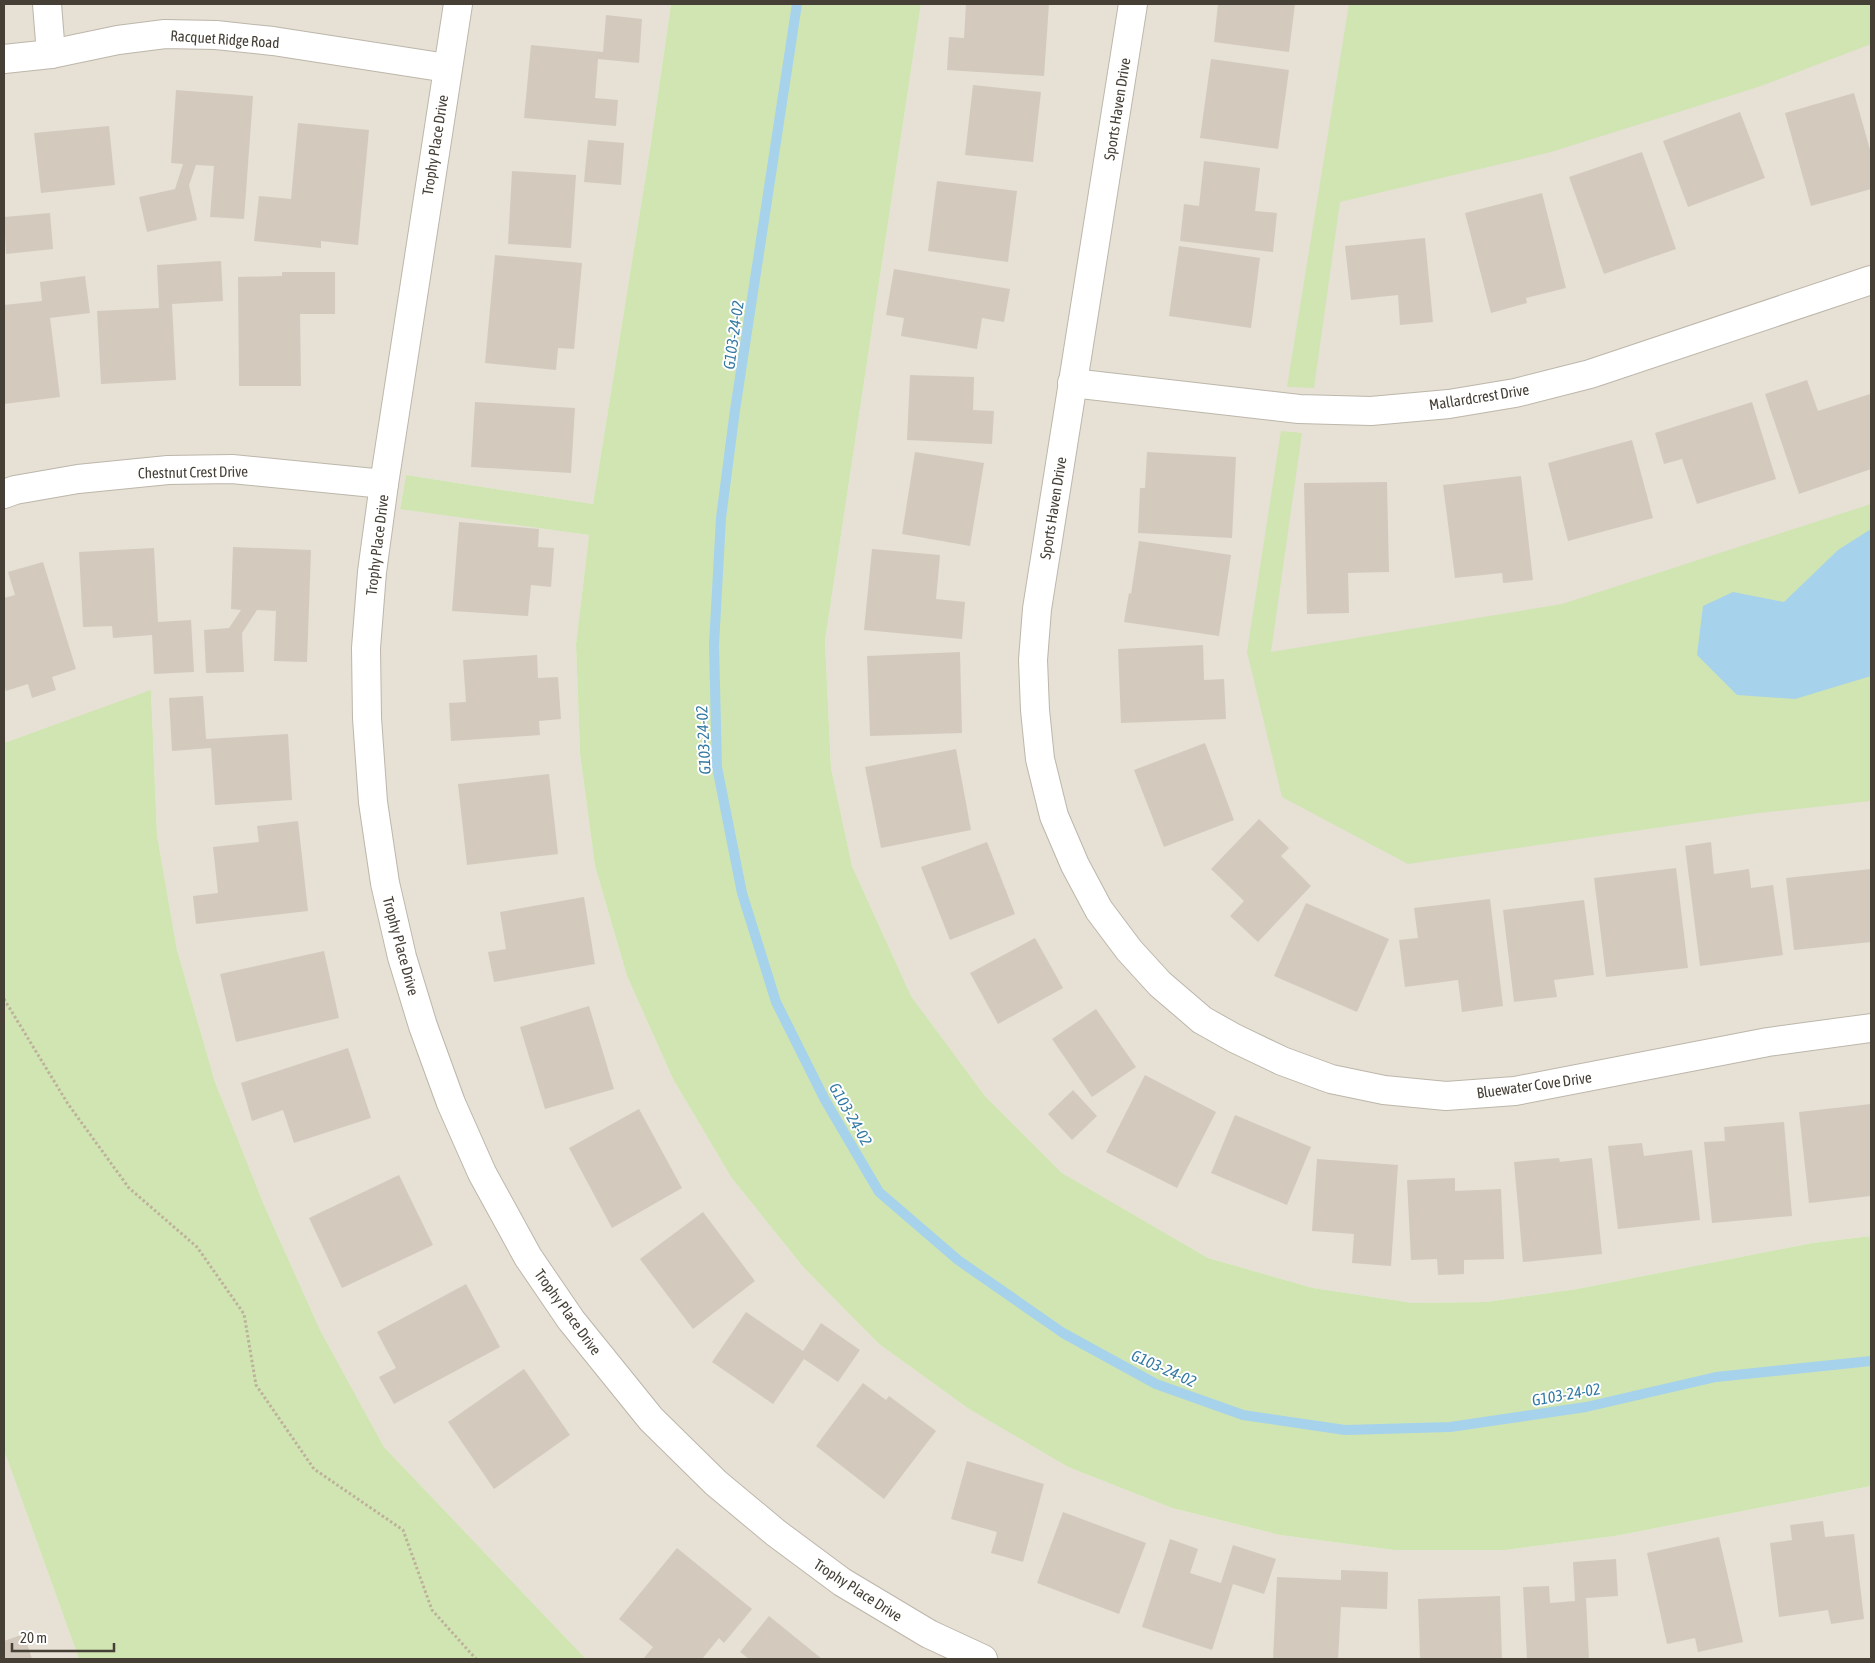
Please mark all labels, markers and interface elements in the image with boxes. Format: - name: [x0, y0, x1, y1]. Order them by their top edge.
- street label: Racquet Ridge Road: [170, 27, 280, 51]
- street label: Sports Haven Drive: [1101, 56, 1134, 161]
- street label: Trophy Place Drive: [419, 93, 451, 197]
- water label: G103-24-02: [719, 299, 747, 370]
- street label: Mallardcrest Drive: [1428, 381, 1530, 413]
- street label: Sports Haven Drive: [1037, 455, 1070, 560]
- street label: Chestnut Crest Drive: [138, 463, 248, 481]
- street label: Trophy Place Drive: [362, 493, 392, 596]
- water label: G103-24-02: [692, 705, 714, 775]
- street label: Trophy Place Drive: [380, 895, 422, 997]
- street label: Bluewater Cove Drive: [1475, 1068, 1593, 1101]
- water label: G103-24-02: [826, 1080, 876, 1149]
- street label: Trophy Place Drive: [531, 1266, 605, 1358]
- water label: G103-24-02: [1129, 1346, 1200, 1390]
- water label: G103-24-02: [1530, 1379, 1602, 1409]
- street label: Trophy Place Drive: [811, 1555, 905, 1625]
- scale bar: [12, 1620, 115, 1652]
- text: 20 m: [20, 1629, 47, 1646]

